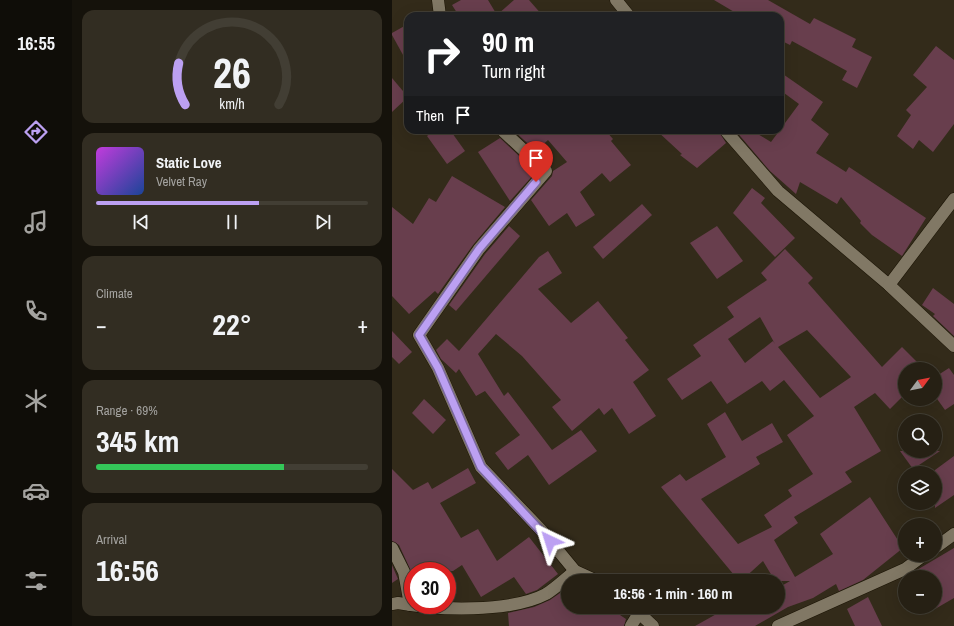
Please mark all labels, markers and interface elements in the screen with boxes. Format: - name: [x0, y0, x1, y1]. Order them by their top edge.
- text: 90 m: [482, 23, 534, 61]
- icon: right: [416, 28, 468, 80]
- text: 16:55: [17, 31, 55, 56]
- text: 26: [213, 44, 251, 100]
- text: Turn right: [482, 59, 545, 84]
- text: km/h: [219, 93, 245, 112]
- icon: arrive: [452, 104, 474, 126]
- text: Then: [416, 105, 444, 126]
- icon: directions: [22, 118, 50, 146]
- pin: [519, 141, 553, 182]
- icon: arrive: [525, 147, 547, 169]
- text: Static Love: [156, 152, 222, 173]
- text: Velvet Ray: [156, 173, 207, 190]
- icon: music: [22, 208, 50, 236]
- icon: previous: [130, 211, 152, 233]
- icon: pause: [221, 211, 243, 233]
- icon: next: [312, 211, 334, 233]
- text: Climate: [96, 285, 133, 302]
- icon: phone: [22, 297, 50, 325]
- text: 22°: [212, 304, 252, 344]
- text: −: [96, 310, 107, 340]
- text: +: [357, 310, 368, 340]
- north arrow: [898, 362, 942, 406]
- map controls: [898, 362, 942, 614]
- icon: climate: [22, 387, 50, 415]
- text: Range · 69%: [96, 402, 158, 419]
- button: search: [898, 414, 942, 458]
- text: 345 km: [96, 421, 179, 461]
- button: layers: [898, 466, 942, 510]
- icon: car: [22, 477, 50, 505]
- button: +: [898, 518, 942, 562]
- position arrow: [529, 520, 571, 562]
- text: Arrival: [96, 531, 127, 548]
- text: 16:56: [96, 550, 159, 590]
- speed limit sign: 30: [404, 562, 456, 614]
- icon: filters: [22, 567, 50, 595]
- button: −: [898, 570, 942, 614]
- text: 16:56 · 1 min · 160 m: [614, 583, 732, 604]

